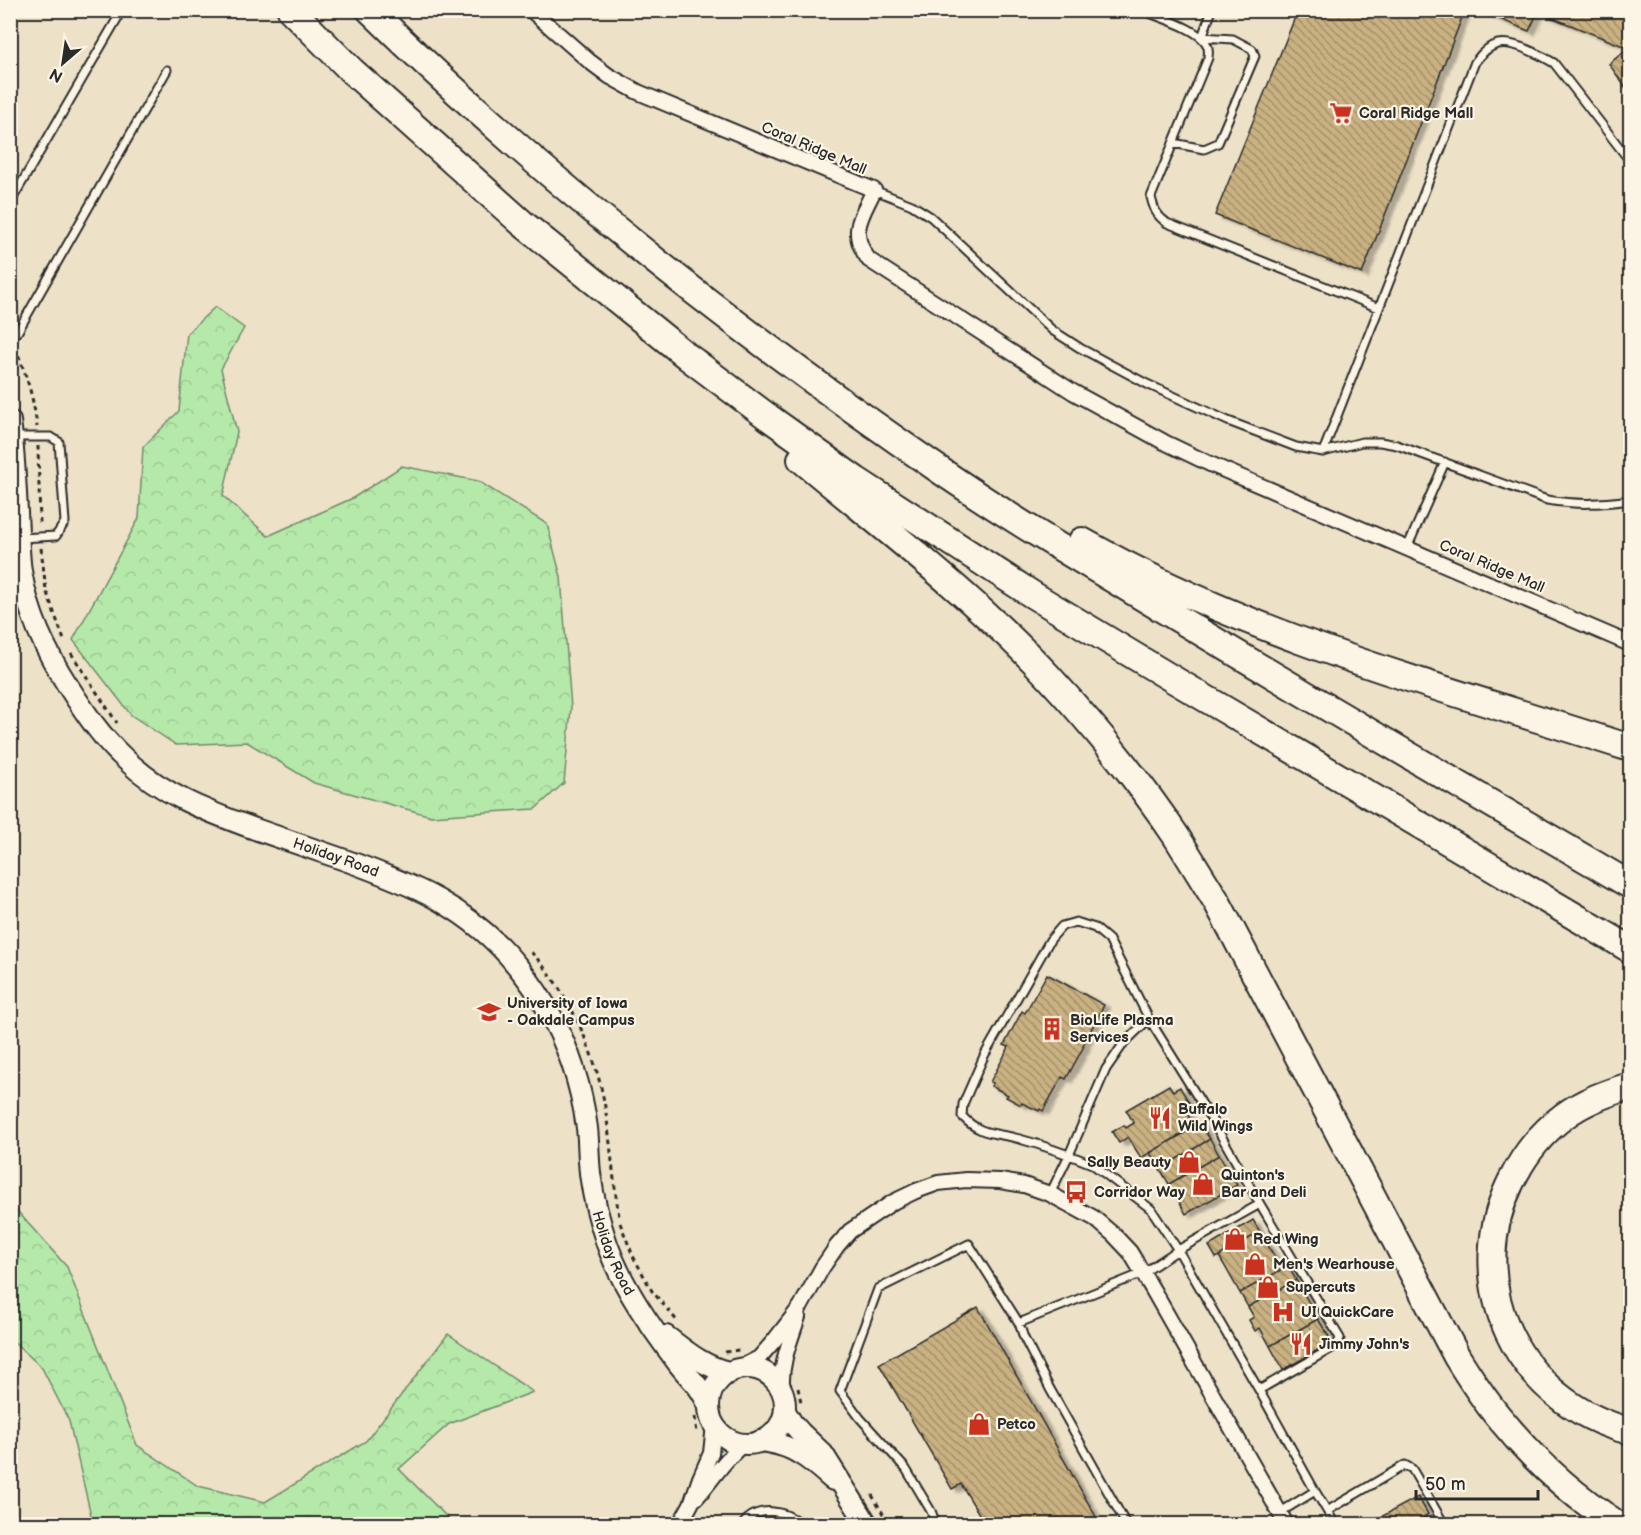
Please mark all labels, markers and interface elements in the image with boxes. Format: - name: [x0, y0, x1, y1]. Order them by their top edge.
- north arrow: [33, 33, 93, 93]
- text: N: [47, 64, 66, 86]
- supermarket icon: Coral Ridge Mall: [1328, 100, 1354, 126]
- place label: Coral Ridge Mall: [1359, 104, 1473, 123]
- street label: Coral Ridge Mall: [758, 118, 869, 179]
- street label: Coral Ridge Mall: [1436, 536, 1547, 597]
- street label: Holiday Road: [290, 834, 381, 882]
- place label: University of Iowa - Oakdale Campus: [507, 994, 635, 1030]
- school or university icon: University of Iowa - Oakdale Campus: [476, 999, 502, 1025]
- place label: BioLife Plasma Services: [1070, 1011, 1174, 1047]
- building icon: BioLife Plasma Services: [1039, 1016, 1065, 1042]
- place label: Buffalo Wild Wings: [1178, 1100, 1253, 1136]
- restaurant icon: Buffalo Wild Wings: [1147, 1105, 1173, 1131]
- shop icon: Sally Beauty: [1176, 1149, 1202, 1175]
- place label: Sally Beauty: [1087, 1153, 1171, 1172]
- place label: Quinton's Bar and Deli: [1221, 1166, 1307, 1202]
- shop icon: Quinton's Bar and Deli: [1190, 1171, 1216, 1197]
- bus stop icon: Corridor Way: [1063, 1179, 1089, 1205]
- place label: Corridor Way: [1094, 1183, 1185, 1202]
- street label: Holiday Road: [587, 1209, 639, 1299]
- shop icon: Red Wing: [1222, 1226, 1248, 1252]
- place label: Red Wing: [1253, 1230, 1319, 1249]
- shop icon: Men's Wearhouse: [1242, 1251, 1268, 1277]
- place label: Men's Wearhouse: [1273, 1255, 1395, 1274]
- shop icon: Supercuts: [1255, 1274, 1281, 1300]
- place label: Supercuts: [1286, 1278, 1355, 1297]
- hospital icon: UI QuickCare: [1270, 1299, 1296, 1325]
- place label: UI QuickCare: [1301, 1303, 1394, 1322]
- restaurant icon: Jimmy John's: [1288, 1331, 1314, 1357]
- place label: Jimmy John's: [1319, 1335, 1409, 1354]
- shop icon: Petco: [966, 1411, 992, 1437]
- place label: Petco: [997, 1415, 1036, 1434]
- scale bar: [1416, 1463, 1538, 1501]
- text: 50 m: [1425, 1474, 1466, 1495]

